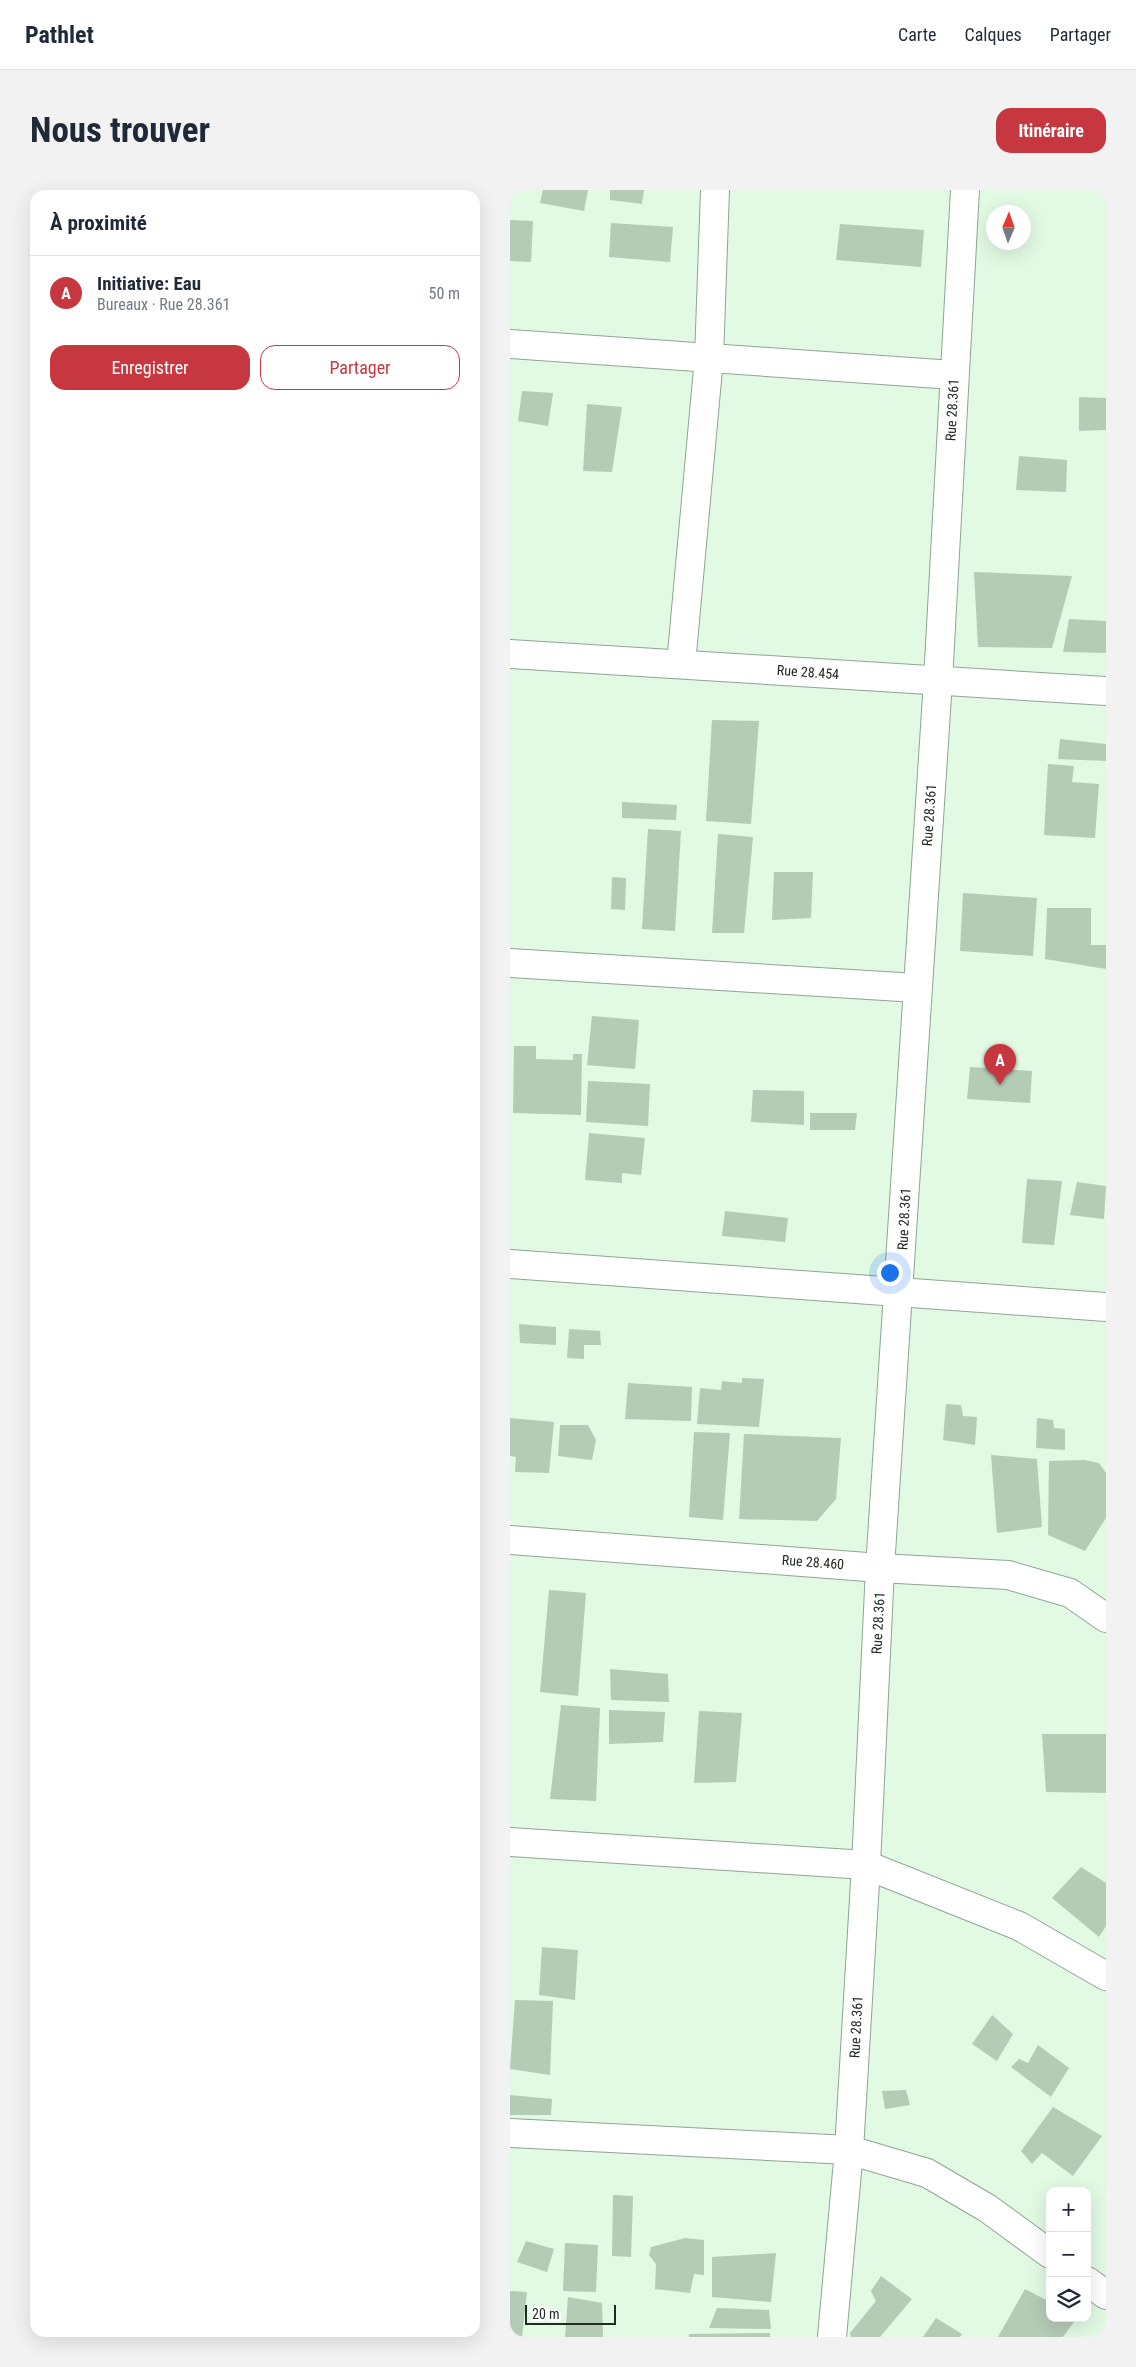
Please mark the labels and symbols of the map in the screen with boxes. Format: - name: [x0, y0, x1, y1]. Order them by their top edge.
- north arrow: [986, 205, 1031, 250]
- street label: Rue 28.361: [942, 379, 962, 441]
- street label: Rue 28.454: [776, 662, 840, 682]
- street label: Rue 28.361: [919, 783, 939, 847]
- pin: A: [984, 1044, 1016, 1085]
- street label: Rue 28.361: [894, 1188, 914, 1250]
- your location: [877, 1260, 903, 1286]
- street label: Rue 28.460: [781, 1552, 845, 1572]
- street label: Rue 28.361: [868, 1592, 888, 1654]
- street label: Rue 28.361: [846, 1996, 866, 2058]
- scale bar: [525, 2302, 616, 2325]

